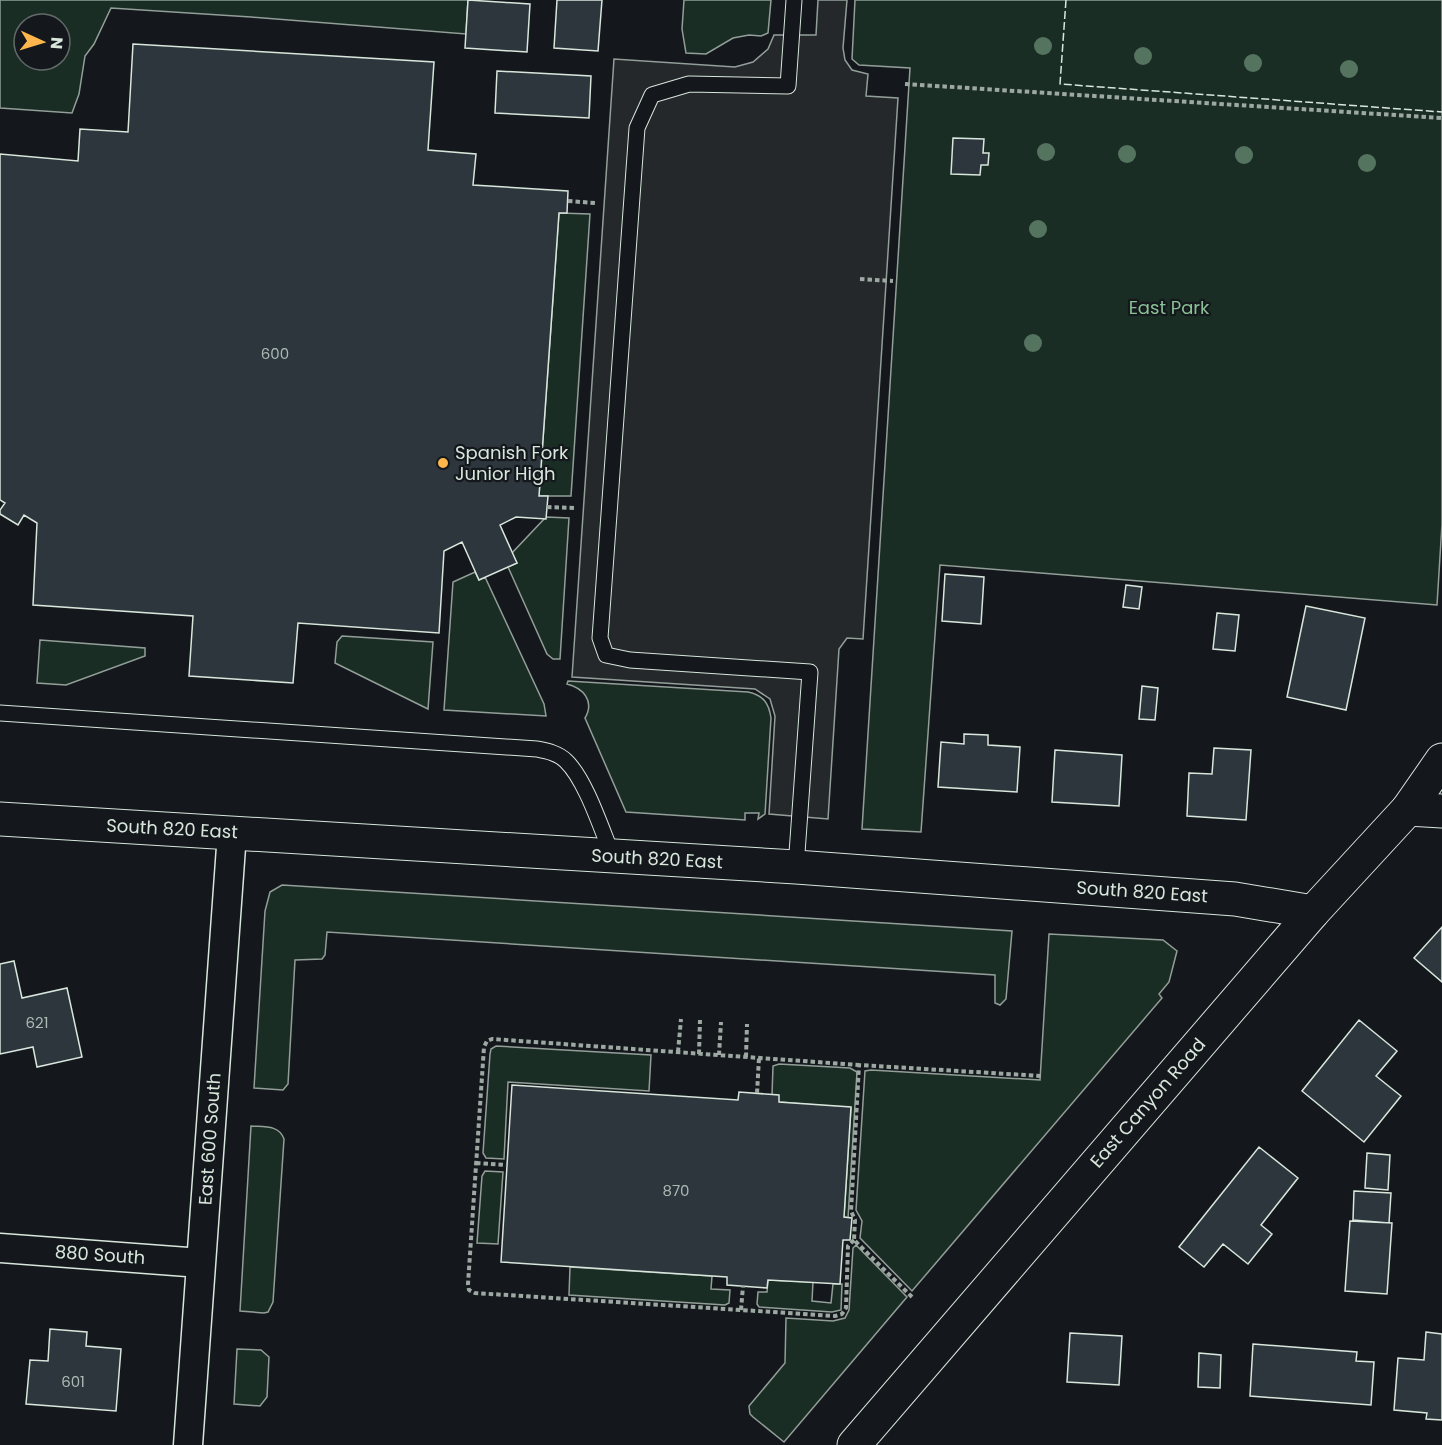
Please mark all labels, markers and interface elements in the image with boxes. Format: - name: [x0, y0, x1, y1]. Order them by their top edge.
- north arrow: [12, 12, 72, 72]
- text: N: [45, 36, 68, 50]
- park label: East Park: [1129, 295, 1210, 320]
- house number: 600: [261, 343, 289, 364]
- place label: Spanish Fork Junior High: [455, 440, 569, 486]
- marker: Spanish Fork Junior High: [436, 456, 450, 470]
- street label: South 820 East: [106, 813, 238, 844]
- street label: South 820 East: [591, 843, 723, 874]
- street label: South 820 East: [1075, 874, 1209, 909]
- house number: 621: [26, 1012, 48, 1033]
- street label: East Canyon Road: [1084, 1032, 1211, 1173]
- street label: East 600 South: [192, 1072, 227, 1206]
- house number: 870: [662, 1180, 690, 1201]
- street label: 880 South: [54, 1239, 146, 1270]
- house number: 601: [61, 1371, 85, 1392]

